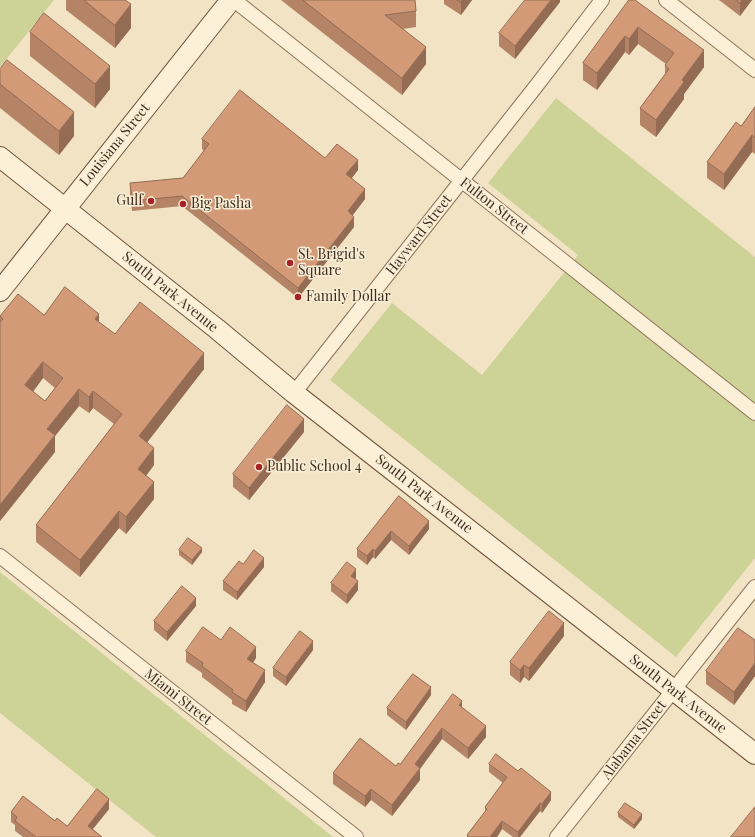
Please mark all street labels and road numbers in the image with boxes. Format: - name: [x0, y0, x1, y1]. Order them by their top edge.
- street label: Louisiana Street: [76, 100, 154, 190]
- street label: Fulton Street: [456, 174, 532, 238]
- street label: Hayward Street: [382, 191, 456, 279]
- street label: South Park Avenue: [119, 248, 221, 336]
- street label: South Park Avenue: [372, 451, 476, 537]
- street label: South Park Avenue: [626, 651, 730, 737]
- street label: Miami Street: [141, 665, 215, 729]
- street label: Alabama Street: [598, 697, 670, 783]

